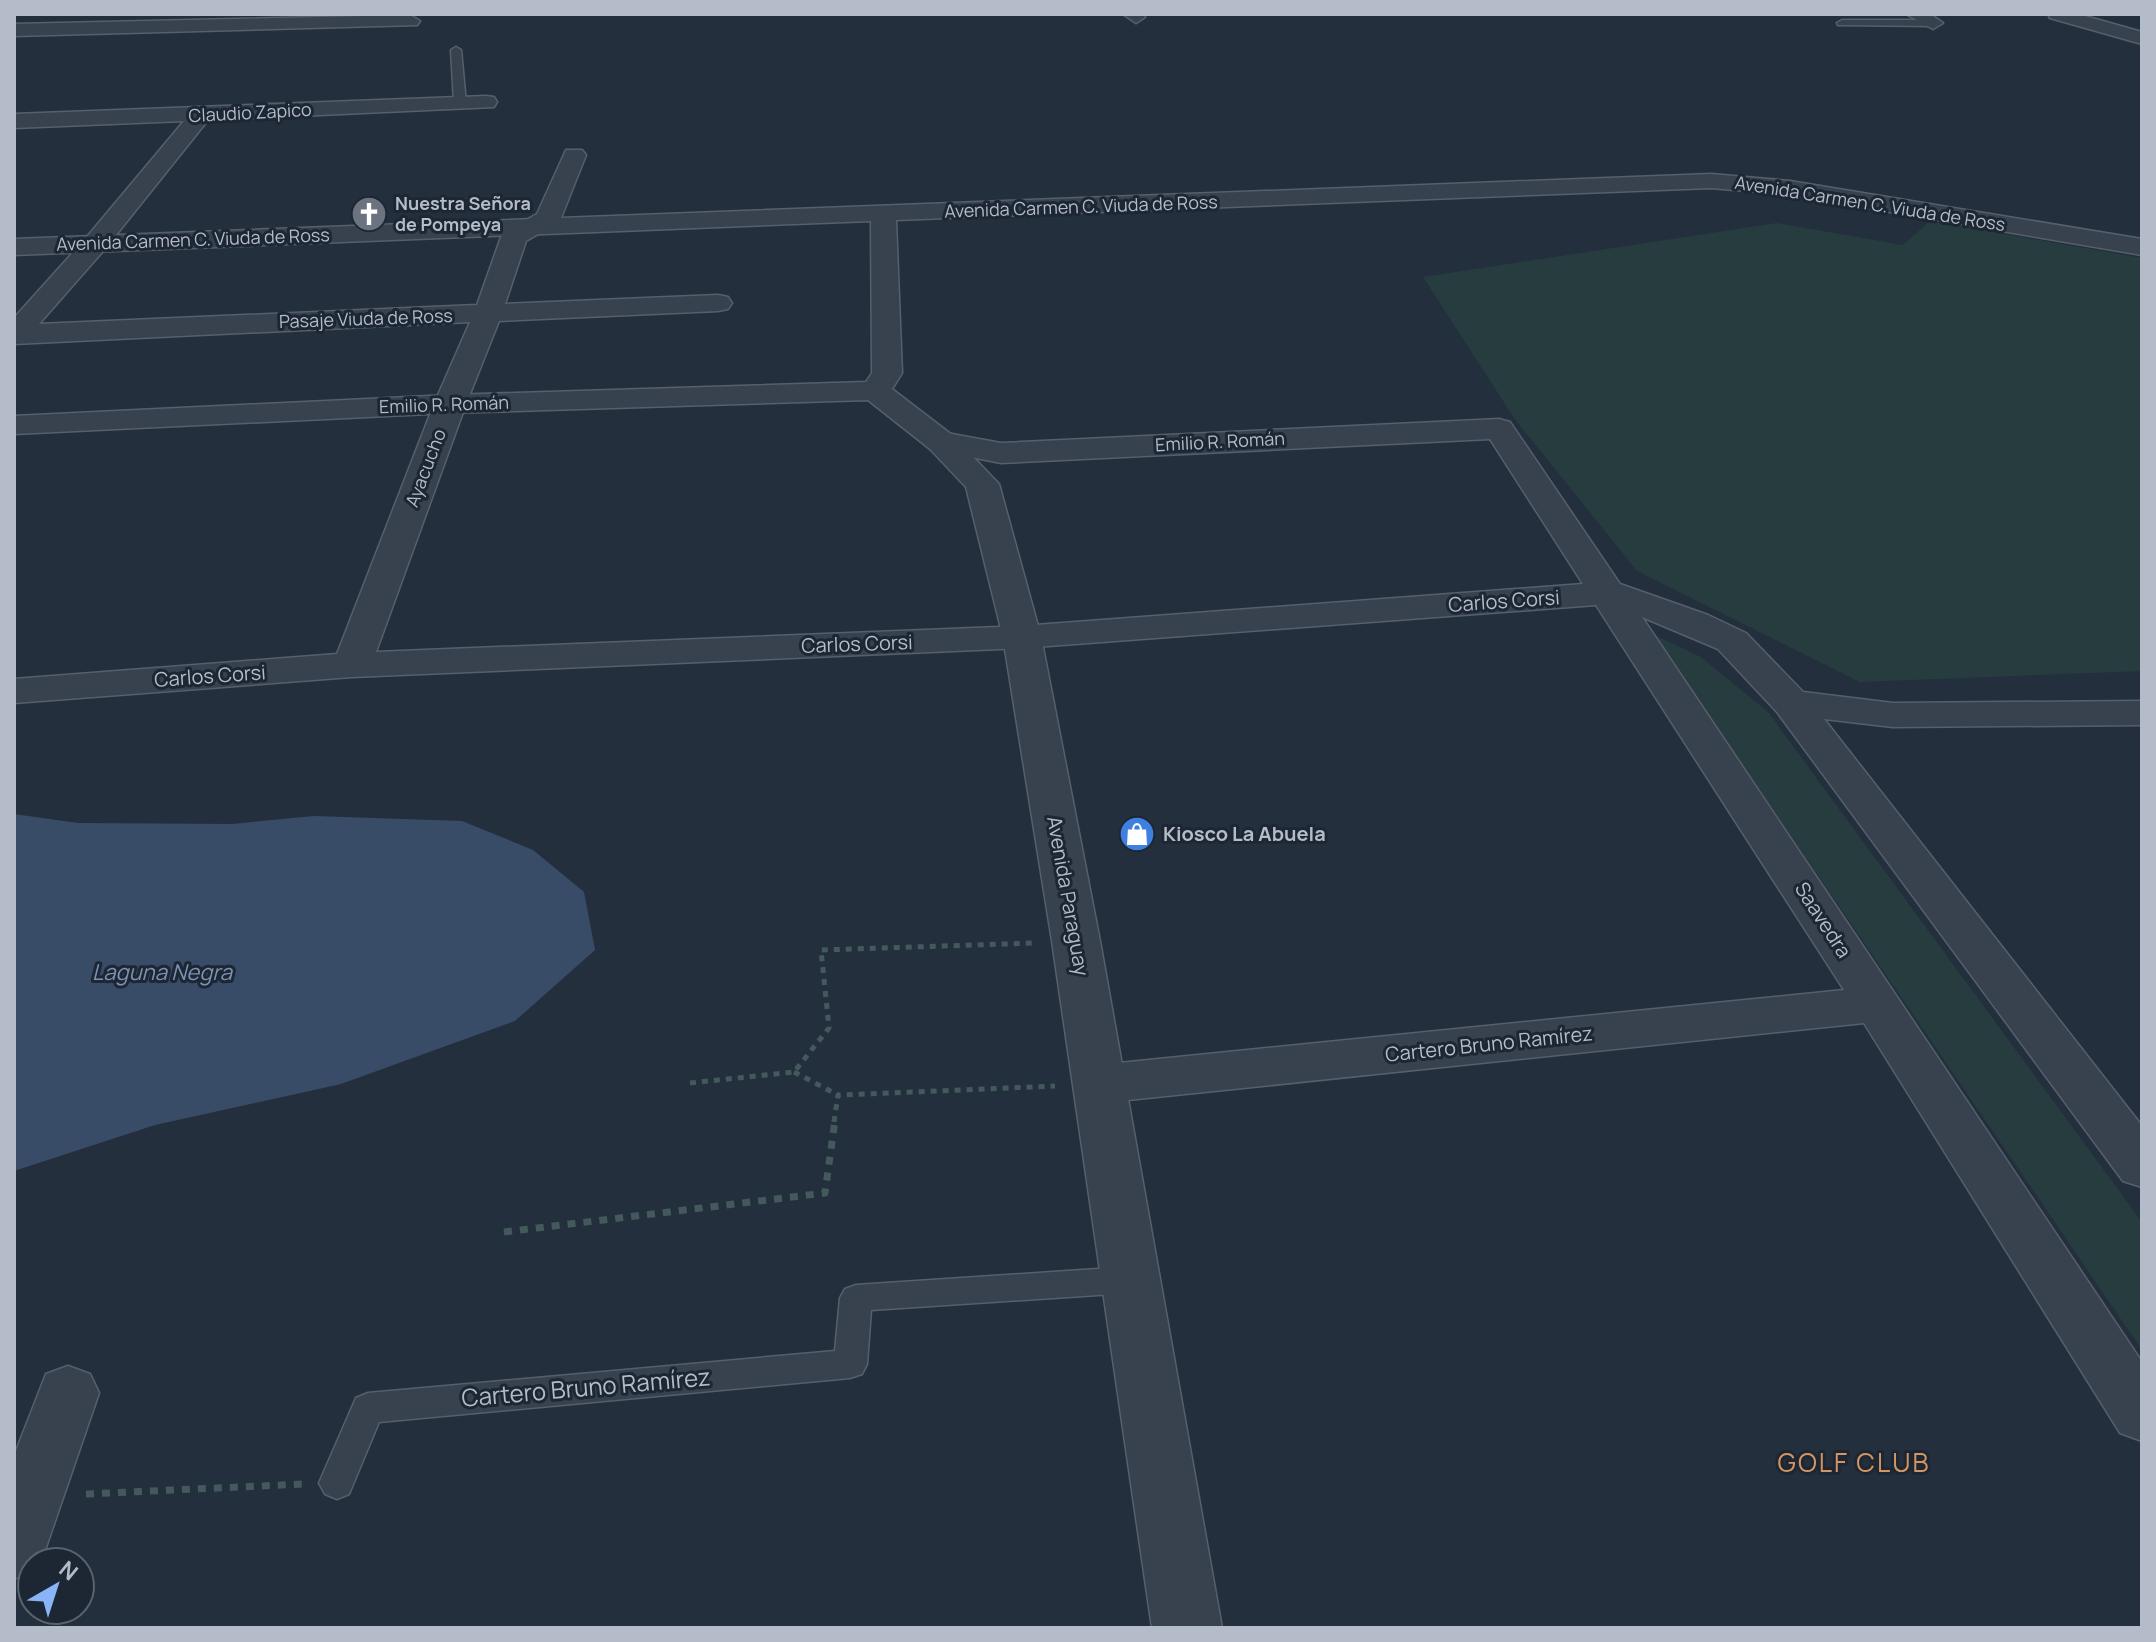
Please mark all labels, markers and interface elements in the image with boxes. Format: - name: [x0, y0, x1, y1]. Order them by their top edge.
- street label: Claudio Zapico: [188, 97, 312, 127]
- street label: Avenida Carmen C. Viuda de Ross: [1733, 170, 2007, 236]
- street label: Avenida Carmen C. Viuda de Ross: [944, 189, 1218, 223]
- place label: Nuestra Señora de Pompeya: [395, 191, 531, 236]
- church icon: Nuestra Señora de Pompeya: [350, 195, 388, 233]
- street label: Avenida Carmen C. Viuda de Ross: [56, 222, 330, 256]
- street label: Pasaje Viuda de Ross: [279, 303, 453, 333]
- street label: Emilio R. Román: [379, 390, 509, 418]
- street label: Ayacucho: [399, 425, 451, 510]
- street label: Emilio R. Román: [1154, 426, 1285, 456]
- street label: Carlos Corsi: [1447, 583, 1561, 618]
- street label: Carlos Corsi: [801, 628, 913, 659]
- street label: Carlos Corsi: [153, 658, 267, 693]
- street label: Avenida Paraguay: [1041, 814, 1096, 978]
- shop icon: Kiosco La Abuela: [1118, 815, 1156, 853]
- place label: Kiosco La Abuela: [1163, 820, 1326, 847]
- street label: Saavedra: [1789, 877, 1858, 963]
- water label: Laguna Negra: [92, 957, 234, 987]
- street label: Cartero Bruno Ramírez: [1384, 1019, 1594, 1068]
- street label: Cartero Bruno Ramírez: [460, 1359, 712, 1414]
- district label: GOLF CLUB: [1778, 1444, 1930, 1480]
- north arrow: [16, 1546, 96, 1626]
- text: N: [53, 1554, 84, 1587]

